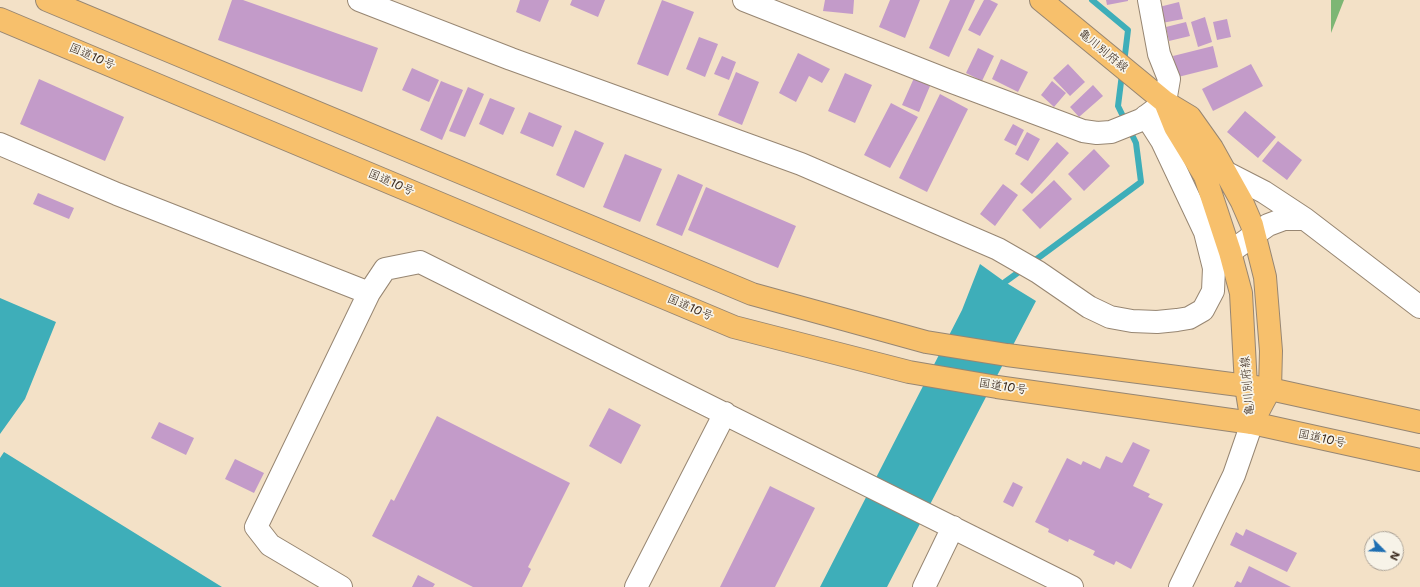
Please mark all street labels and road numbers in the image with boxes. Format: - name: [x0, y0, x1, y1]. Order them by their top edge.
- street label: 亀川別府線: [1075, 27, 1131, 75]
- street label: 国道10号: [67, 41, 117, 73]
- street label: 国道10号: [366, 167, 416, 199]
- street label: 国道10号: [665, 292, 715, 324]
- street label: 亀川別府線: [1238, 355, 1258, 417]
- street label: 国道10号: [978, 376, 1028, 398]
- street label: 国道10号: [1296, 427, 1348, 451]

